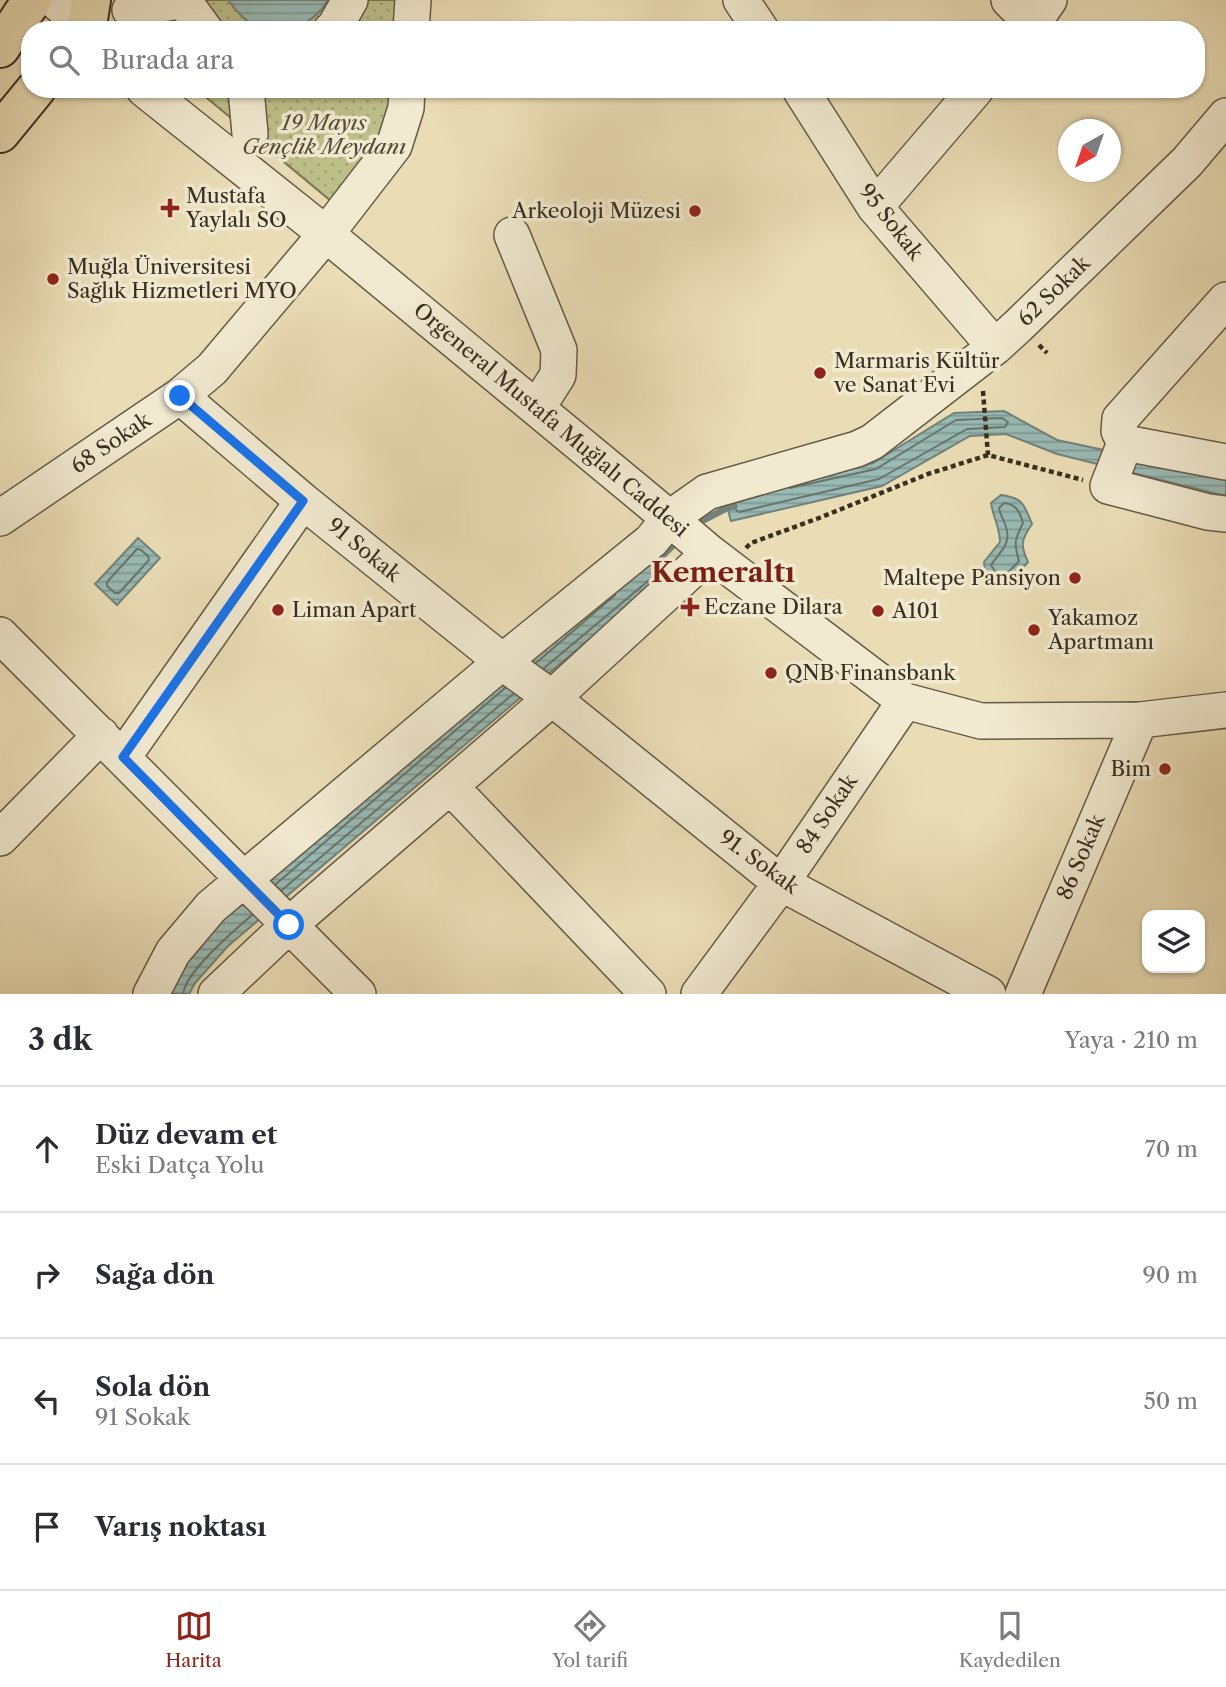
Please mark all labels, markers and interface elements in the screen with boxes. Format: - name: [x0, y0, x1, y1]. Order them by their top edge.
- search box: [21, 21, 1205, 98]
- icon: search: [45, 41, 83, 79]
- text: Burada ara: [101, 44, 234, 76]
- park label: 19 Mayıs Gençlik Meydanı: [242, 110, 406, 159]
- north arrow: [1058, 119, 1121, 182]
- street label: 95 Sokak: [854, 179, 929, 265]
- place label: Mustafa Yaylalı SO: [185, 183, 287, 232]
- marker: Mustafa Yaylalı SO: [160, 198, 180, 218]
- place label: Arkeoloji Müzesi: [511, 198, 681, 223]
- marker: Arkeoloji Müzesi: [687, 203, 703, 219]
- street label: 62 Sokak: [1012, 250, 1095, 331]
- place label: Muğla Üniversitesi Sağlık Hizmetleri MYO: [67, 254, 297, 303]
- marker: Muğla Üniversitesi Sağlık Hizmetleri MYO: [45, 271, 61, 287]
- street label: Orgeneral Mustafa Muğlalı Caddesi: [409, 297, 694, 542]
- place label: Marmaris Kültür ve Sanat Evi: [833, 348, 1000, 397]
- marker: Marmaris Kültür ve Sanat Evi: [812, 365, 828, 381]
- route end: [164, 380, 195, 411]
- street label: 68 Sokak: [66, 406, 156, 478]
- street label: 91 Sokak: [323, 512, 407, 587]
- district label: Kemeraltı: [651, 555, 795, 589]
- place label: Maltepe Pansiyon: [883, 565, 1061, 590]
- marker: Maltepe Pansiyon: [1067, 570, 1083, 586]
- place label: Eczane Dilara: [704, 594, 843, 619]
- place label: Liman Apart: [292, 597, 417, 622]
- place label: A101: [891, 598, 939, 623]
- marker: Eczane Dilara: [682, 599, 698, 615]
- marker: Liman Apart: [270, 602, 286, 618]
- marker: A101: [870, 603, 886, 619]
- place label: Yakamoz Apartmanı: [1047, 605, 1154, 654]
- marker: Yakamoz Apartmanı: [1026, 622, 1042, 638]
- place label: QNB Finansbank: [785, 660, 956, 685]
- marker: QNB Finansbank: [763, 665, 779, 681]
- place label: Bim: [1110, 756, 1151, 781]
- marker: Bim: [1157, 761, 1173, 777]
- street label: 84 Sokak: [791, 768, 863, 858]
- street label: 86 Sokak: [1051, 809, 1110, 903]
- street label: 91. Sokak: [714, 824, 805, 899]
- route start: [273, 909, 304, 940]
- map controls: [1142, 910, 1205, 973]
- button: layers: [1142, 910, 1205, 973]
- text: 3 dk: [28, 1021, 92, 1058]
- text: Yaya · 210 m: [1065, 1026, 1198, 1054]
- text: Düz devam et: [95, 1119, 277, 1151]
- icon: ahead: [28, 1130, 66, 1168]
- text: 70 m: [1145, 1135, 1198, 1163]
- text: Eski Datça Yolu: [95, 1151, 264, 1179]
- icon: right: [28, 1256, 66, 1294]
- text: Sağa dön: [95, 1259, 214, 1291]
- text: 90 m: [1142, 1261, 1198, 1289]
- text: Sola dön: [95, 1371, 210, 1403]
- icon: left: [28, 1382, 66, 1420]
- text: 50 m: [1143, 1387, 1198, 1415]
- text: 91 Sokak: [95, 1403, 190, 1431]
- icon: arrive: [28, 1508, 66, 1546]
- text: Varış noktası: [95, 1511, 266, 1543]
- tab: Harita: [165, 1607, 222, 1672]
- tab: Yol tarifi: [552, 1607, 628, 1672]
- tab: Kaydedilen: [959, 1607, 1061, 1672]

